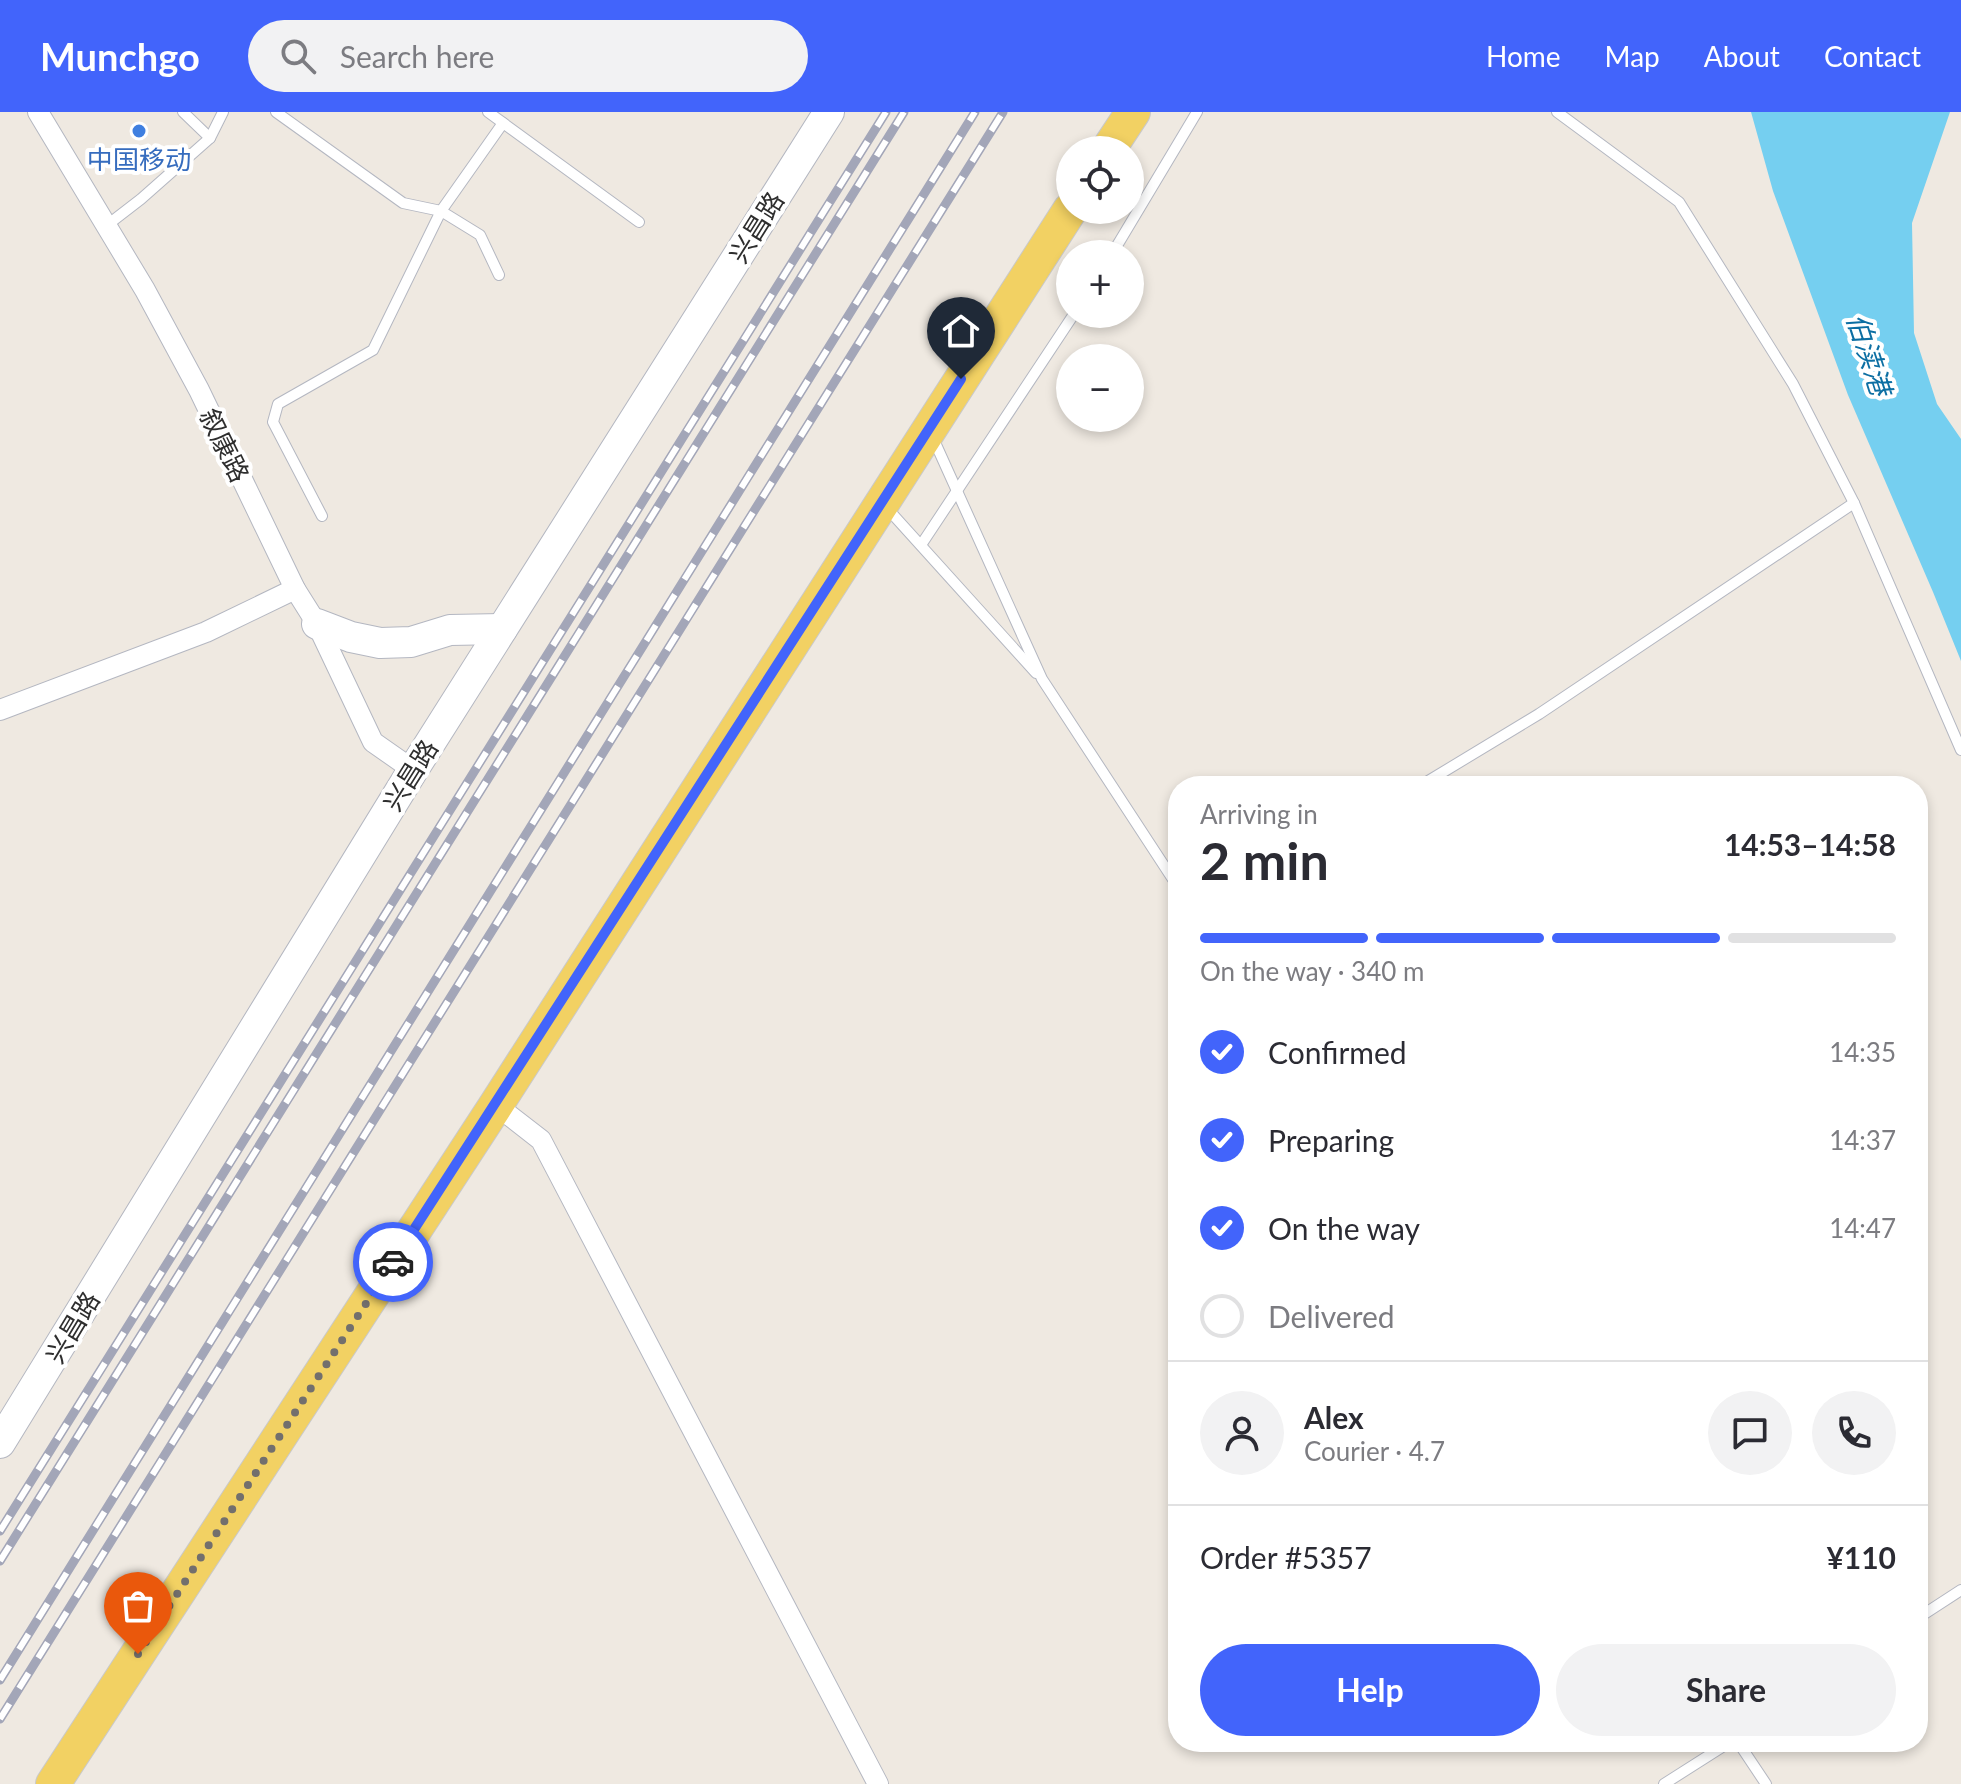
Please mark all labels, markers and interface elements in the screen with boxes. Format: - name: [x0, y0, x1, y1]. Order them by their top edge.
- search box: [248, 20, 808, 92]
- text: Munchgo: [40, 33, 200, 79]
- icon: search: [276, 34, 320, 78]
- text: Search here: [340, 38, 494, 74]
- text: Home: [1486, 39, 1561, 73]
- text: Map: [1605, 39, 1660, 73]
- text: About: [1704, 39, 1780, 73]
- text: Contact: [1824, 39, 1921, 73]
- marker: 中国移动: [130, 122, 148, 140]
- map controls: [1056, 136, 1144, 432]
- button: locate: [1056, 136, 1144, 224]
- place label: 中国移动: [87, 143, 191, 175]
- street label: 兴昌路: [722, 185, 790, 269]
- button: +: [1056, 240, 1144, 328]
- pin: [927, 297, 995, 379]
- icon: home: [939, 309, 983, 353]
- water label: 伯渎港: [1841, 309, 1900, 403]
- button: −: [1056, 344, 1144, 432]
- street label: 叙康路: [194, 403, 256, 487]
- street label: 兴昌路: [376, 733, 444, 817]
- text: Arriving in: [1200, 798, 1318, 830]
- text: 14:53–14:58: [1724, 826, 1896, 862]
- text: 2 min: [1200, 829, 1329, 891]
- text: On the way · 340 m: [1200, 955, 1424, 987]
- icon: check: [1200, 1030, 1244, 1074]
- text: Confirmed: [1268, 1034, 1407, 1070]
- text: 14:35: [1829, 1036, 1896, 1068]
- icon: check: [1200, 1118, 1244, 1162]
- text: Preparing: [1268, 1122, 1394, 1158]
- text: 14:37: [1829, 1124, 1896, 1156]
- icon: check: [1200, 1206, 1244, 1250]
- text: On the way: [1268, 1210, 1420, 1246]
- text: 14:47: [1829, 1212, 1896, 1244]
- courier: [353, 1222, 433, 1302]
- icon: car: [371, 1240, 415, 1284]
- street label: 兴昌路: [38, 1285, 106, 1369]
- text: Delivered: [1268, 1298, 1395, 1334]
- button: person: [1200, 1391, 1284, 1475]
- button: chat: [1708, 1391, 1792, 1475]
- button: phone: [1812, 1391, 1896, 1475]
- text: Alex: [1304, 1399, 1364, 1435]
- text: Courier · 4.7: [1304, 1435, 1445, 1467]
- text: Order #5357: [1200, 1539, 1372, 1575]
- text: ¥110: [1826, 1539, 1896, 1575]
- pin: [104, 1572, 172, 1654]
- icon: bag: [116, 1584, 160, 1628]
- button: Help: [1200, 1644, 1540, 1736]
- button: Share: [1556, 1644, 1896, 1736]

